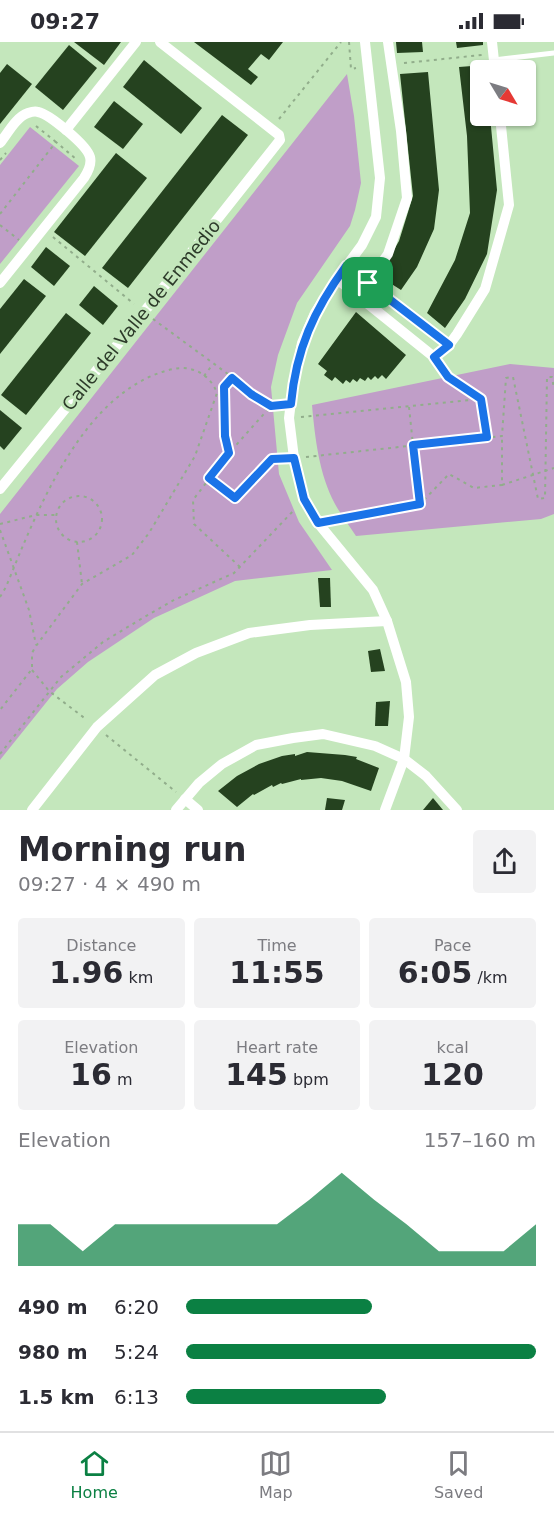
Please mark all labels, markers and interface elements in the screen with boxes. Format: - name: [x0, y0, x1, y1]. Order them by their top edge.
- text: 09:27: [30, 9, 100, 34]
- north arrow: [470, 60, 536, 126]
- map controls: [470, 60, 536, 126]
- street label: Calle del Valle de Enmedio: [58, 215, 224, 415]
- pin: [342, 257, 393, 308]
- icon: arrive: [351, 266, 384, 299]
- text: Morning run: [18, 830, 246, 869]
- button: share: [473, 830, 536, 893]
- text: 09:27 · 4 × 490 m: [18, 872, 201, 896]
- text: Distance: [66, 936, 136, 955]
- text: Time: [257, 936, 297, 955]
- text: Pace: [434, 936, 471, 955]
- text: 1.96: [49, 955, 123, 990]
- text: 11:55: [229, 955, 325, 990]
- text: 6:05: [398, 955, 472, 990]
- text: km: [123, 968, 153, 987]
- text: /km: [472, 968, 508, 987]
- text: Elevation: [64, 1038, 138, 1057]
- text: Heart rate: [236, 1038, 318, 1057]
- text: kcal: [437, 1038, 469, 1057]
- text: 16: [70, 1057, 112, 1092]
- text: 145: [225, 1057, 288, 1092]
- text: 120: [421, 1057, 484, 1092]
- text: m: [112, 1070, 133, 1089]
- text: bpm: [288, 1070, 329, 1089]
- text: Elevation: [18, 1128, 111, 1152]
- text: 157–160 m: [424, 1128, 536, 1152]
- text: 490 m: [18, 1295, 88, 1319]
- text: 6:20: [114, 1295, 159, 1319]
- text: 980 m: [18, 1340, 88, 1364]
- text: 5:24: [114, 1340, 159, 1364]
- text: 1.5 km: [18, 1385, 95, 1409]
- text: 6:13: [114, 1385, 159, 1409]
- tab: Home: [71, 1447, 118, 1502]
- tab: Map: [259, 1447, 293, 1502]
- tab: Saved: [434, 1447, 483, 1502]

